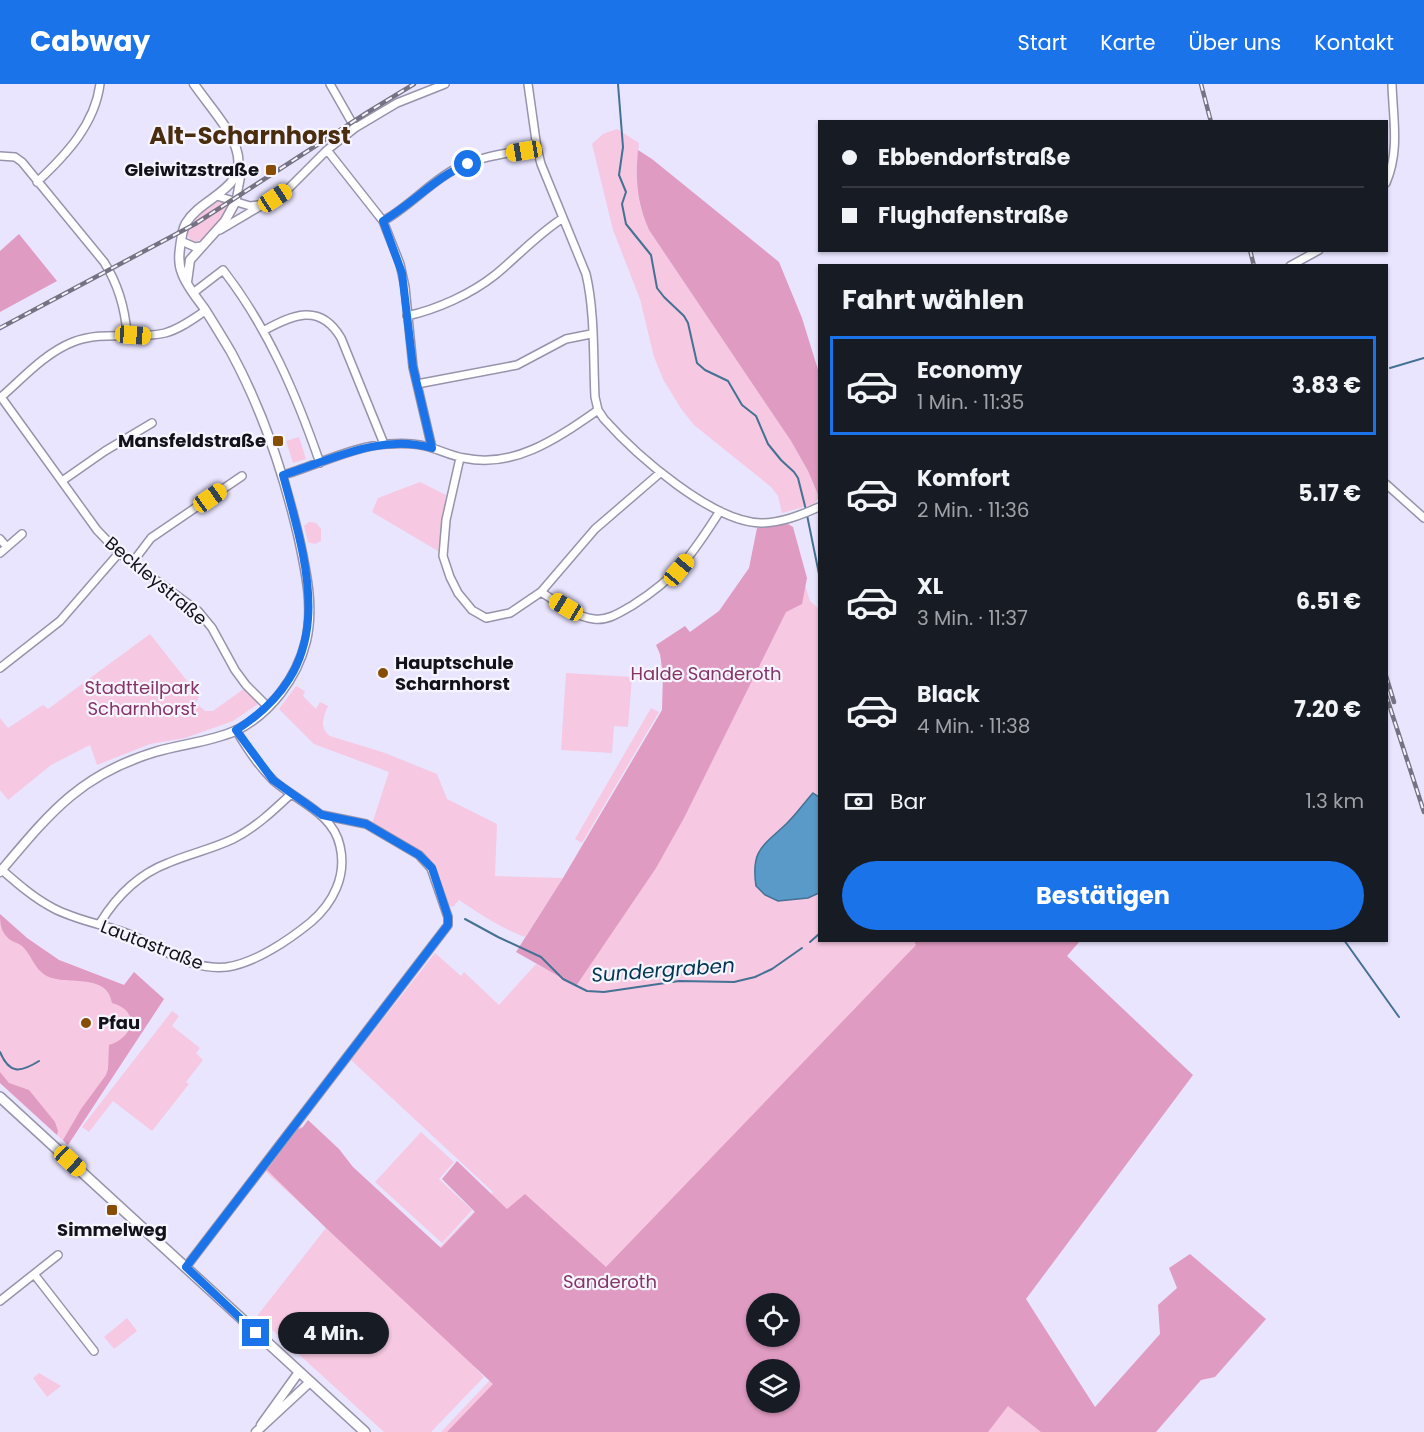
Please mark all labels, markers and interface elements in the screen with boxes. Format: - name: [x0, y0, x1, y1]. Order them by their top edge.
- text: Cabway: [30, 22, 150, 61]
- text: Start: [1018, 28, 1067, 57]
- text: Karte: [1100, 28, 1156, 57]
- text: Über uns: [1189, 28, 1281, 57]
- text: Kontakt: [1314, 28, 1394, 57]
- district label: Alt-Scharnhorst: [149, 119, 351, 152]
- car: [505, 139, 543, 163]
- text: Ebbendorfstraße: [878, 142, 1070, 173]
- route start: [454, 150, 481, 177]
- place label: Gleiwitzstraße: [124, 157, 259, 182]
- marker: Gleiwitzstraße: [264, 163, 278, 177]
- car: [255, 181, 295, 215]
- text: Flughafenstraße: [878, 200, 1068, 231]
- text: Fahrt wählen: [842, 281, 1024, 318]
- car: [114, 325, 152, 345]
- text: Economy: [917, 355, 1022, 386]
- icon: car: [845, 359, 899, 413]
- text: 3.83 €: [1292, 370, 1361, 401]
- text: 1 Min. · 11:35: [917, 388, 1024, 416]
- place label: Mansfeldstraße: [118, 428, 266, 453]
- marker: Mansfeldstraße: [271, 434, 285, 448]
- text: Komfort: [917, 463, 1010, 494]
- icon: car: [845, 467, 899, 521]
- text: 5.17 €: [1298, 478, 1361, 509]
- car: [190, 480, 230, 516]
- text: 2 Min. · 11:36: [917, 496, 1029, 524]
- street label: Beckleystraße: [100, 530, 213, 631]
- car: [661, 550, 697, 590]
- text: XL: [917, 571, 943, 602]
- icon: car: [845, 575, 899, 629]
- text: 6.51 €: [1296, 586, 1361, 617]
- car: [546, 590, 586, 624]
- text: 3 Min. · 11:37: [917, 604, 1028, 632]
- place label: Hauptschule Scharnhorst: [395, 650, 514, 696]
- park label: Halde Sanderoth: [630, 661, 782, 686]
- marker: Hauptschule Scharnhorst: [376, 666, 390, 680]
- park label: Stadtteilpark Scharnhorst: [85, 675, 200, 721]
- text: Black: [917, 679, 980, 710]
- icon: car: [845, 683, 899, 737]
- text: 7.20 €: [1294, 694, 1361, 725]
- text: 4 Min. · 11:38: [917, 712, 1030, 740]
- icon: cash: [842, 785, 875, 818]
- text: Bar: [890, 786, 927, 817]
- text: 1.3 km: [1305, 787, 1364, 815]
- button: Bestätigen: [842, 861, 1364, 930]
- street label: Lautastraße: [97, 913, 207, 976]
- water label: Sundergraben: [590, 951, 736, 989]
- place label: Pfau: [98, 1010, 140, 1035]
- marker: Pfau: [79, 1016, 93, 1030]
- car: [51, 1142, 89, 1180]
- marker: Simmelweg: [105, 1203, 119, 1217]
- place label: Simmelweg: [57, 1217, 167, 1242]
- park label: Sanderoth: [563, 1269, 657, 1294]
- map controls: [746, 1293, 800, 1413]
- button: locate: [746, 1293, 800, 1347]
- callout: 4 Min.: [277, 1312, 388, 1354]
- route end: [242, 1319, 269, 1346]
- text: 4 Min.: [303, 1319, 364, 1347]
- button: layers: [746, 1359, 800, 1413]

